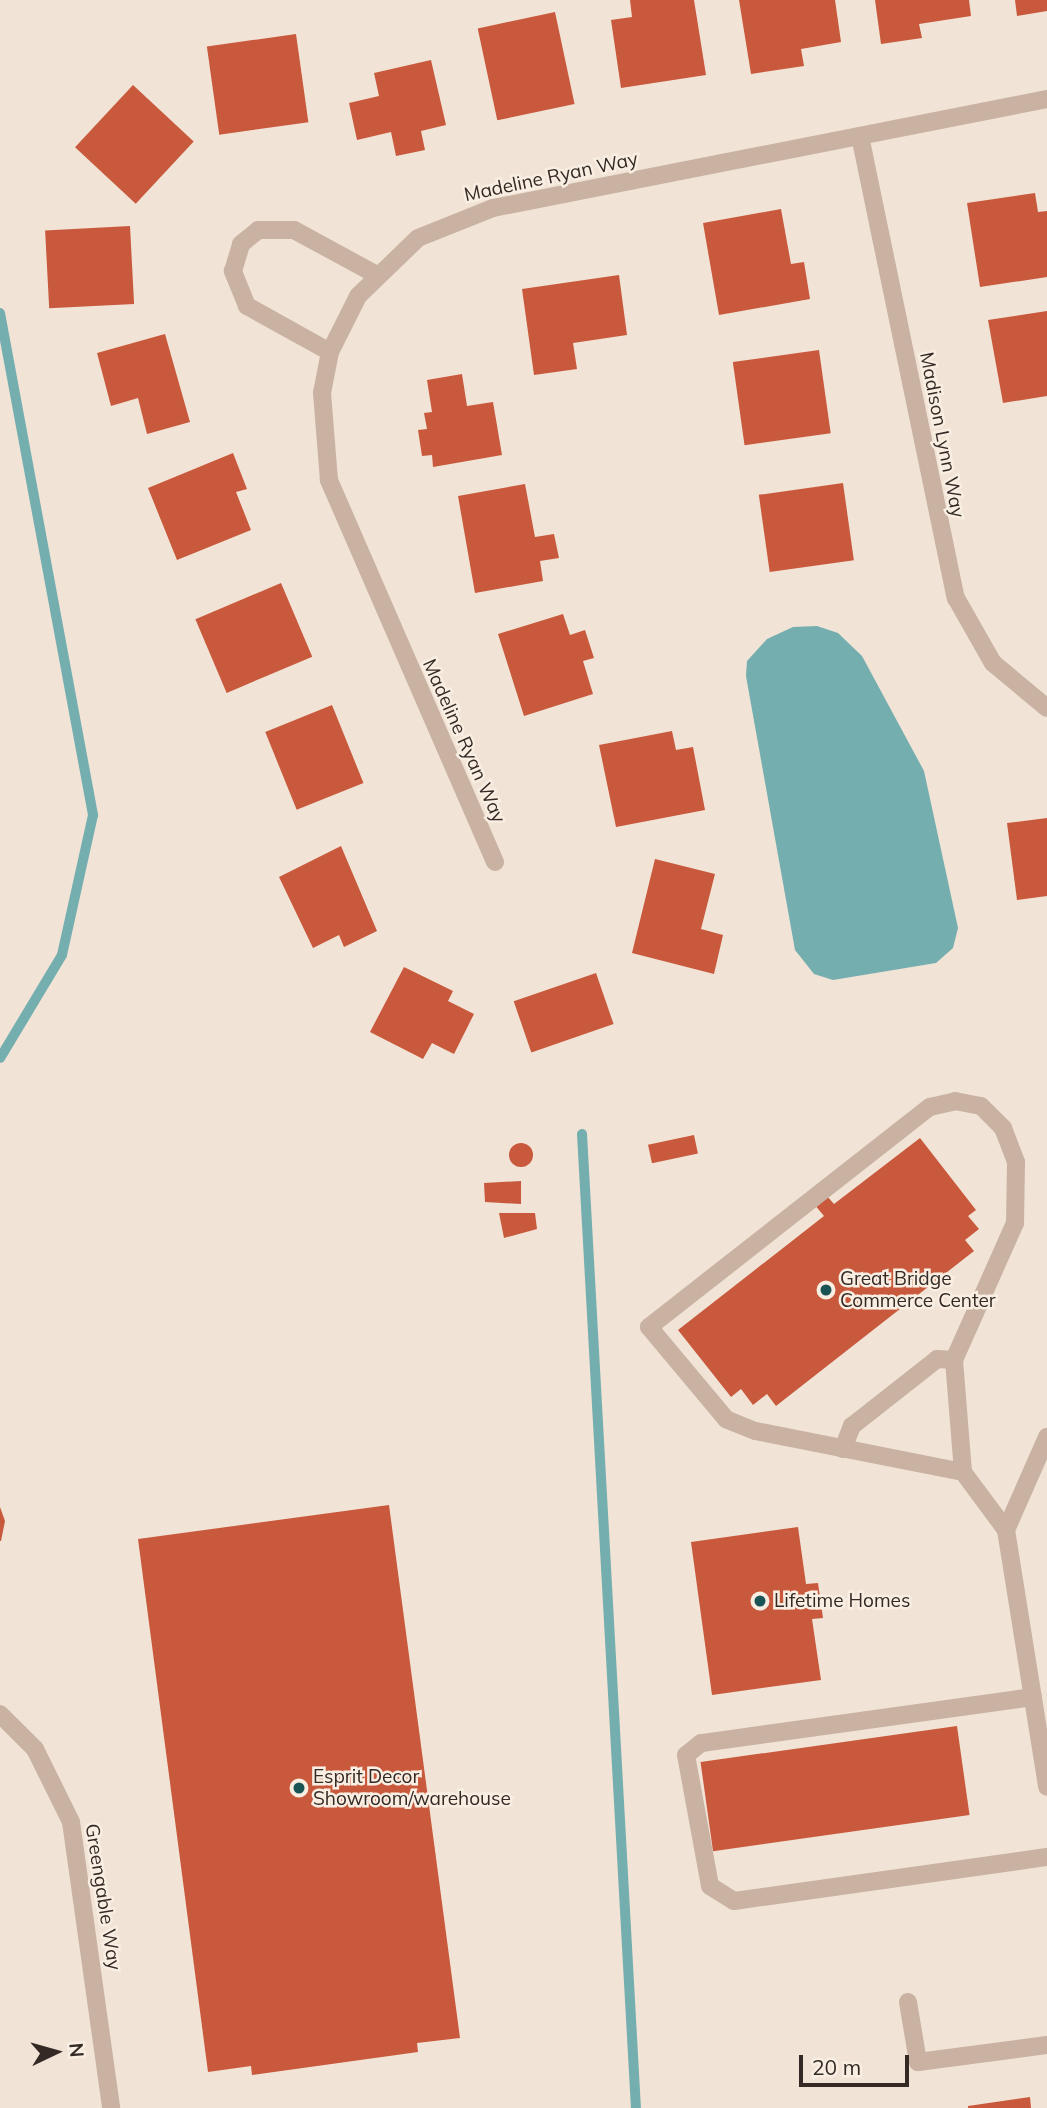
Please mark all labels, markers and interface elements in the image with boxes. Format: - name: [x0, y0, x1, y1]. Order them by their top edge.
- street label: Madeline Ryan Way: [462, 147, 640, 207]
- street label: Madison Lynn Way: [915, 350, 969, 520]
- street label: Madeline Ryan Way: [418, 656, 510, 826]
- place label: Great Bridge Commerce Center: [840, 1268, 996, 1312]
- marker: Great Bridge Commerce Center: [818, 1282, 834, 1298]
- place label: Lifetime Homes: [774, 1590, 910, 1612]
- marker: Lifetime Homes: [752, 1593, 768, 1609]
- place label: Esprit Decor Showroom/warehouse: [313, 1766, 511, 1810]
- marker: Esprit Decor Showroom/warehouse: [291, 1780, 307, 1796]
- street label: Greengable Way: [80, 1822, 126, 1972]
- north arrow: [21, 2017, 91, 2087]
- text: N: [64, 2042, 89, 2058]
- scale bar: [802, 2042, 912, 2086]
- text: 20 m: [812, 2054, 861, 2080]

